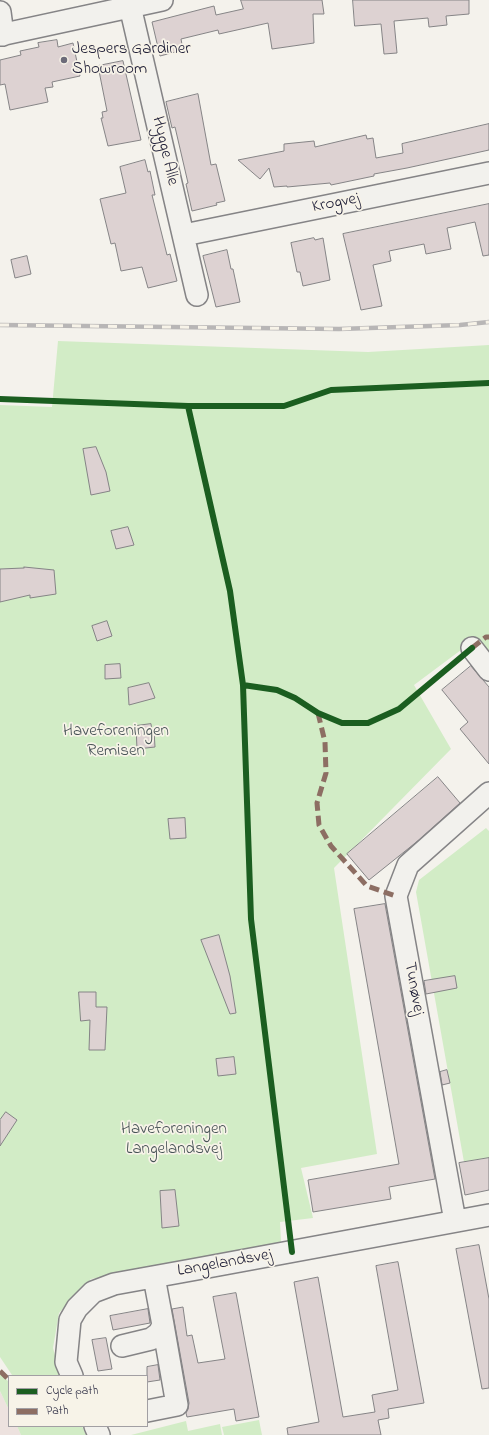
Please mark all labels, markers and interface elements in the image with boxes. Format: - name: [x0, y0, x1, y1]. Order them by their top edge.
- place label: Jespers Gardiner Showroom: [72, 40, 191, 80]
- marker: Jespers Gardiner Showroom: [59, 55, 69, 65]
- street label: Hygge Alle: [146, 114, 182, 188]
- street label: Krogvej: [310, 189, 362, 219]
- park label: Haveforeningen Remisen: [63, 722, 169, 762]
- street label: Tunøvej: [398, 961, 428, 1017]
- park label: Haveforeningen Langelandsvej: [121, 1120, 227, 1160]
- street label: Langelandsvej: [176, 1246, 274, 1282]
- legend: [8, 1375, 148, 1427]
- text: Cycle path: [46, 1382, 98, 1400]
- text: Path: [46, 1402, 68, 1420]

